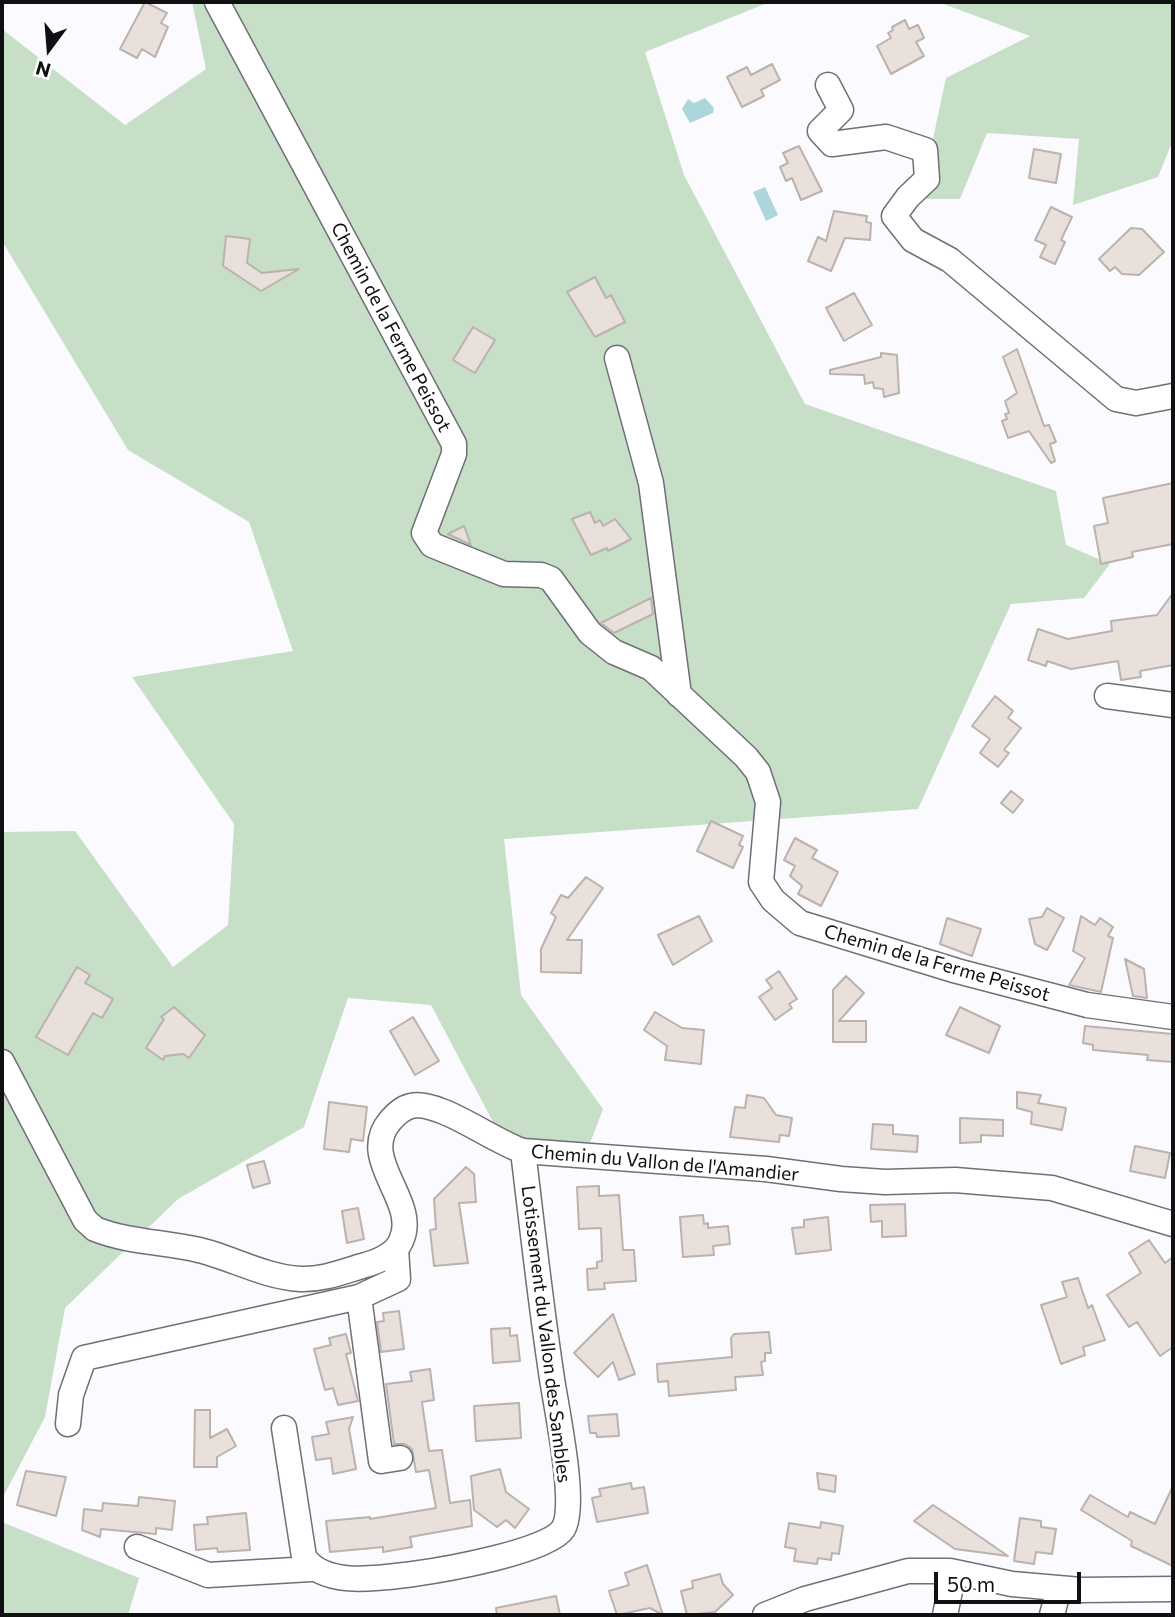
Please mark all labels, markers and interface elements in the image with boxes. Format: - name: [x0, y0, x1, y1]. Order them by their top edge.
- north arrow: [14, 14, 84, 84]
- text: N: [33, 57, 53, 83]
- street label: Chemin de la Ferme Peissot: [326, 218, 456, 436]
- street label: Chemin de la Ferme Peissot: [821, 920, 1053, 1006]
- street label: Chemin du Vallon de l'Amandier: [530, 1140, 800, 1186]
- street label: Lotissement du Vallon des Sambles: [516, 1184, 576, 1484]
- scale bar: [937, 1558, 1084, 1602]
- text: 50 m: [947, 1571, 995, 1596]

